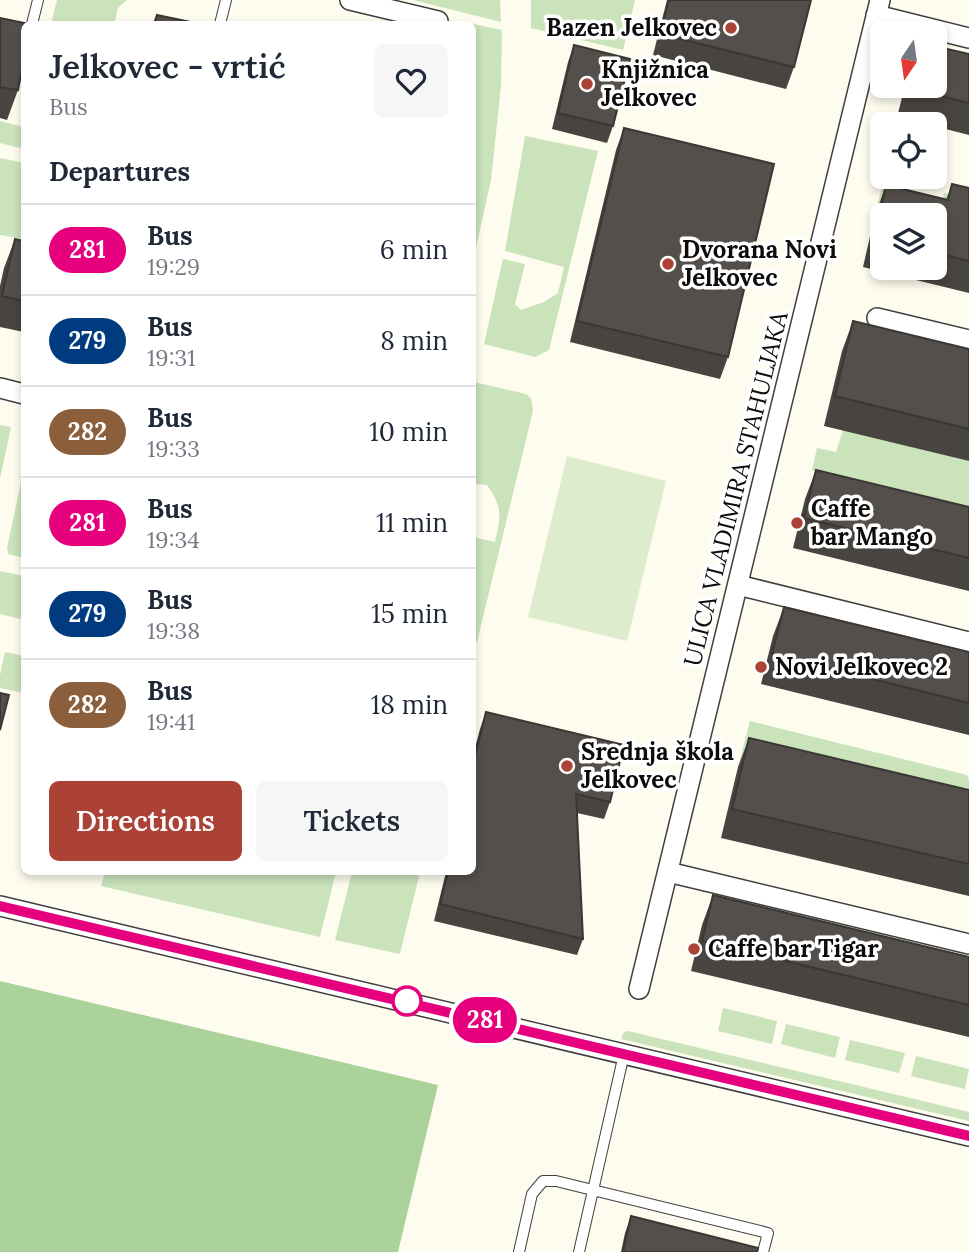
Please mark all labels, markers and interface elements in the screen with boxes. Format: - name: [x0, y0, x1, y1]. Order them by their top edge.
- place label: Bazen Jelkovec: [546, 12, 718, 43]
- marker: Bazen Jelkovec: [723, 20, 739, 36]
- north arrow: [870, 21, 947, 98]
- map controls: [870, 21, 947, 280]
- button: heart: [374, 44, 448, 118]
- text: Jelkovec - vrtić: [49, 45, 286, 87]
- place label: Knjižnica Jelkovec: [601, 54, 709, 113]
- marker: Knjižnica Jelkovec: [579, 76, 595, 92]
- text: Bus: [49, 92, 88, 121]
- button: locate: [870, 112, 947, 189]
- text: Departures: [49, 155, 190, 188]
- button: layers: [870, 203, 947, 280]
- text: Bus: [147, 219, 193, 252]
- text: 6 min: [380, 233, 448, 266]
- text: 281: [69, 234, 106, 265]
- place label: Dvorana Novi Jelkovec: [682, 234, 837, 293]
- text: 19:29: [147, 252, 200, 281]
- marker: Dvorana Novi Jelkovec: [660, 256, 676, 272]
- street label: ULICA VLADIMIRA STAHULJAKA: [676, 307, 795, 670]
- text: Bus: [147, 310, 193, 343]
- text: 8 min: [380, 324, 448, 357]
- text: 279: [69, 325, 106, 356]
- text: 19:31: [147, 343, 196, 372]
- text: Bus: [147, 401, 193, 434]
- text: 10 min: [369, 415, 448, 448]
- text: 282: [68, 416, 107, 447]
- text: 19:33: [147, 434, 200, 463]
- text: Bus: [147, 492, 193, 525]
- place label: Caffe bar Mango: [810, 493, 933, 552]
- text: 11 min: [376, 506, 448, 539]
- text: 281: [69, 507, 106, 538]
- marker: Caffe bar Mango: [789, 515, 805, 531]
- text: 19:34: [147, 525, 200, 554]
- text: Bus: [147, 583, 193, 616]
- text: 15 min: [371, 597, 448, 630]
- text: 279: [69, 598, 106, 629]
- text: 19:38: [147, 616, 200, 645]
- place label: Novi Jelkovec 2: [775, 651, 948, 682]
- marker: Novi Jelkovec 2: [753, 659, 769, 675]
- text: Bus: [147, 674, 193, 707]
- text: 18 min: [371, 688, 448, 721]
- text: 282: [68, 689, 107, 720]
- text: 19:41: [147, 707, 195, 736]
- place label: Srednja škola Jelkovec: [581, 736, 734, 795]
- marker: Srednja škola Jelkovec: [559, 758, 575, 774]
- button: Directions: [49, 781, 242, 861]
- button: Tickets: [256, 781, 448, 861]
- place label: Caffe bar Tigar: [708, 933, 879, 964]
- marker: Caffe bar Tigar: [686, 941, 702, 957]
- unlabelled marker: [392, 986, 422, 1016]
- line badge: 281: [445, 997, 525, 1043]
- text: 281: [467, 1004, 503, 1035]

